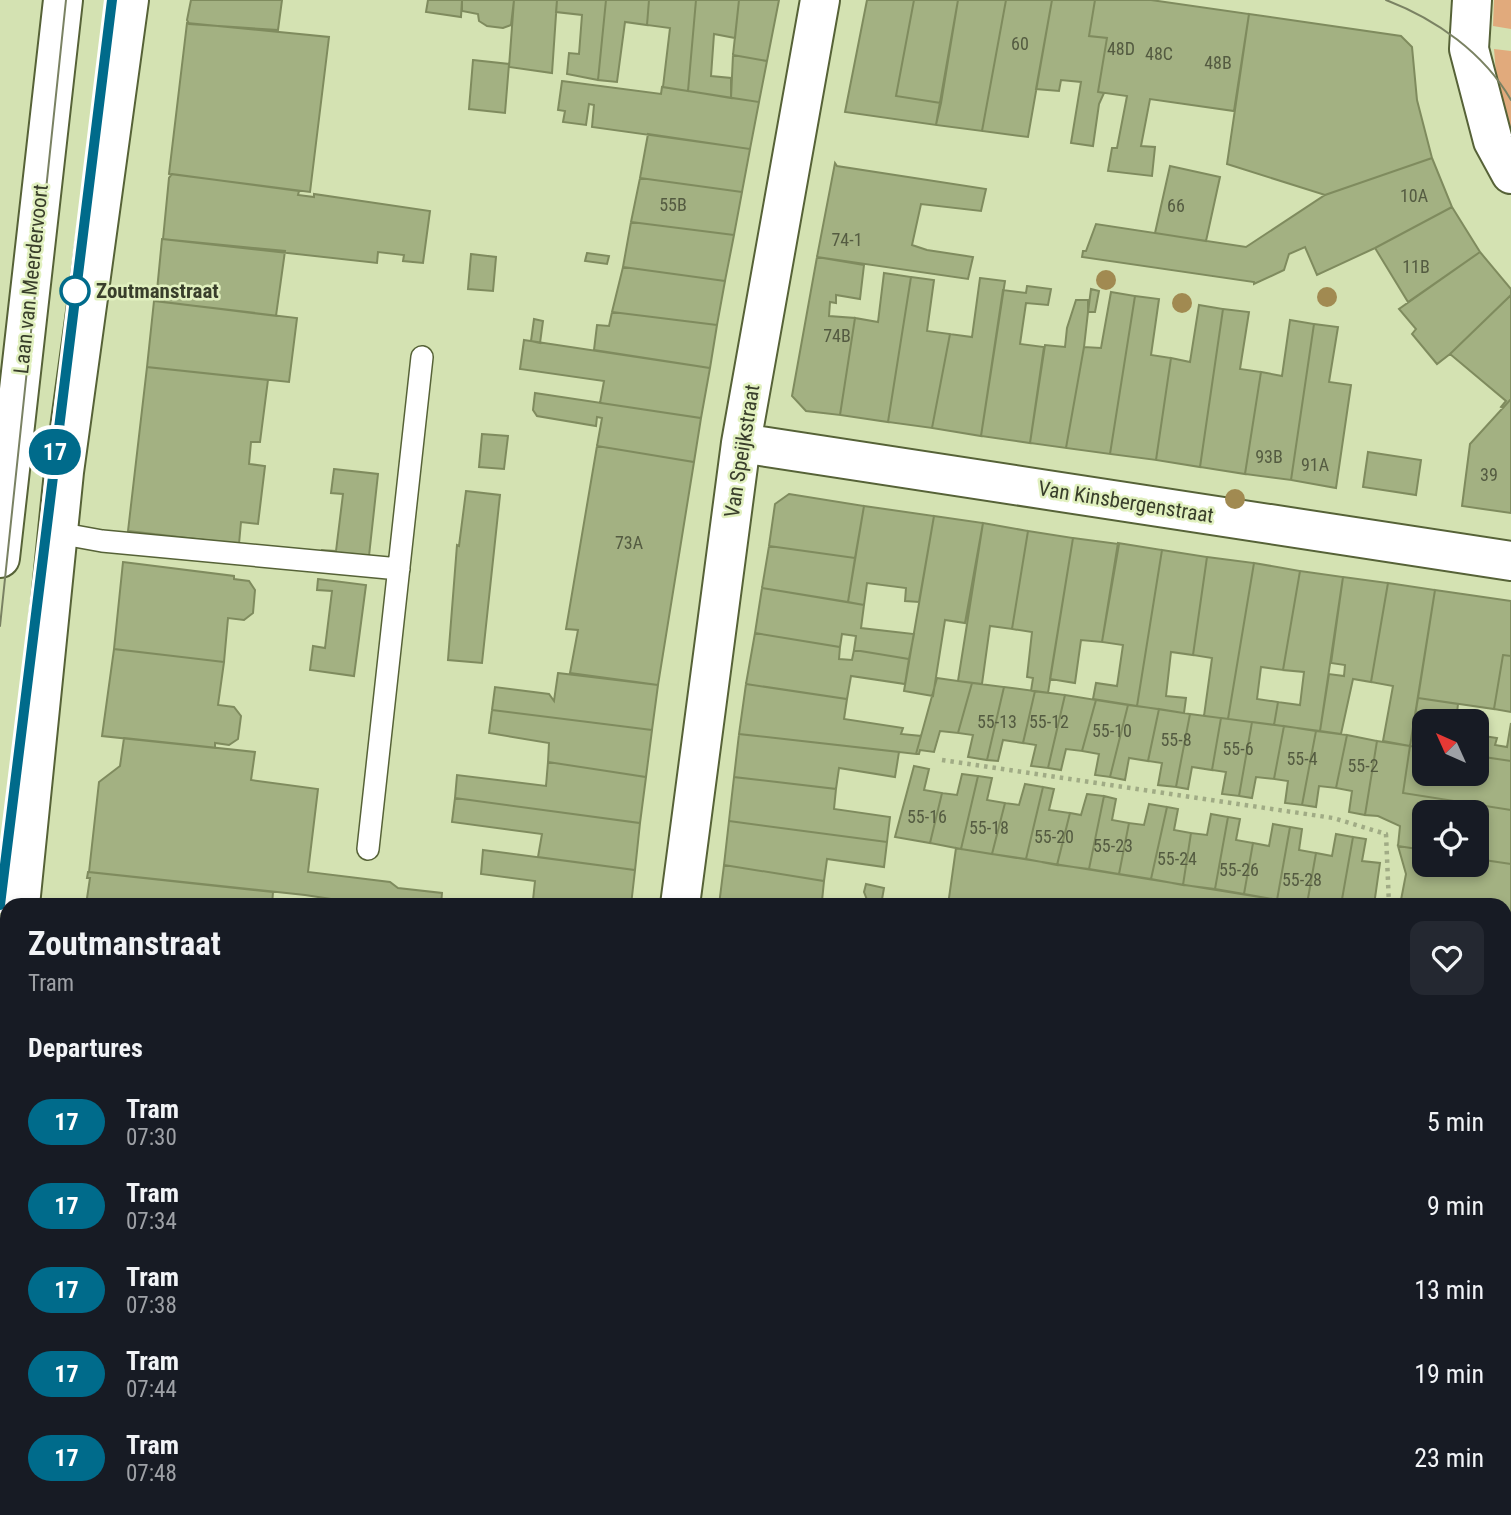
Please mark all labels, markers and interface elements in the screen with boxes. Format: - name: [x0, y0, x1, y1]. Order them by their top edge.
- house number: 60: [1011, 33, 1029, 54]
- house number: 48D: [1107, 38, 1135, 59]
- house number: 48C: [1145, 43, 1173, 64]
- house number: 48B: [1204, 52, 1232, 73]
- street label: Laan van Meerdervoort: [9, 183, 53, 375]
- house number: 10A: [1400, 185, 1429, 206]
- house number: 55B: [659, 194, 687, 215]
- house number: 66: [1167, 195, 1185, 216]
- house number: 74-1: [831, 229, 863, 250]
- house number: 11B: [1402, 256, 1430, 277]
- marker: Zoutmanstraat: [60, 276, 90, 306]
- place label: Zoutmanstraat: [96, 279, 219, 303]
- house number: 74B: [823, 325, 851, 346]
- street label: Van Speijkstraat: [720, 383, 764, 519]
- line badge: 17: [23, 429, 86, 475]
- text: 17: [43, 438, 67, 466]
- house number: 93B: [1255, 446, 1283, 467]
- house number: 91A: [1301, 454, 1330, 475]
- house number: 39: [1480, 464, 1498, 485]
- street label: Van Kinsbergenstraat: [1037, 476, 1215, 528]
- house number: 73A: [615, 532, 644, 553]
- north arrow: [1412, 709, 1489, 786]
- map controls: [1412, 709, 1489, 877]
- house number: 55-13: [977, 711, 1017, 732]
- house number: 55-12: [1029, 711, 1069, 732]
- house number: 55-10: [1092, 720, 1132, 741]
- house number: 55-8: [1160, 729, 1192, 750]
- house number: 55-6: [1222, 738, 1254, 759]
- house number: 55-4: [1286, 748, 1318, 769]
- house number: 55-2: [1347, 755, 1379, 776]
- button: locate: [1412, 800, 1489, 877]
- house number: 55-16: [907, 806, 947, 827]
- house number: 55-18: [969, 817, 1009, 838]
- house number: 55-20: [1034, 826, 1074, 847]
- house number: 55-23: [1093, 835, 1133, 856]
- house number: 55-24: [1157, 848, 1197, 869]
- house number: 55-26: [1219, 859, 1259, 880]
- house number: 55-28: [1282, 869, 1322, 890]
- button: heart: [1410, 921, 1484, 995]
- text: Zoutmanstraat: [28, 924, 221, 963]
- text: Tram: [28, 970, 74, 997]
- text: Departures: [28, 1033, 143, 1063]
- text: Tram: [126, 1094, 179, 1124]
- text: 5 min: [1427, 1107, 1484, 1137]
- text: 17: [54, 1108, 79, 1136]
- text: 07:30: [126, 1124, 177, 1151]
- text: Tram: [126, 1178, 179, 1208]
- text: 9 min: [1427, 1191, 1484, 1221]
- text: 17: [54, 1192, 79, 1220]
- text: 07:34: [126, 1208, 177, 1235]
- text: Tram: [126, 1262, 179, 1292]
- text: 13 min: [1414, 1275, 1484, 1305]
- text: 17: [54, 1276, 79, 1304]
- text: 07:38: [126, 1292, 177, 1319]
- text: Tram: [126, 1346, 179, 1376]
- text: 19 min: [1414, 1359, 1484, 1389]
- text: 17: [54, 1360, 79, 1388]
- text: 07:44: [126, 1376, 177, 1403]
- text: Tram: [126, 1430, 179, 1460]
- text: 23 min: [1414, 1443, 1484, 1473]
- text: 17: [54, 1444, 79, 1472]
- text: 07:48: [126, 1460, 177, 1487]

